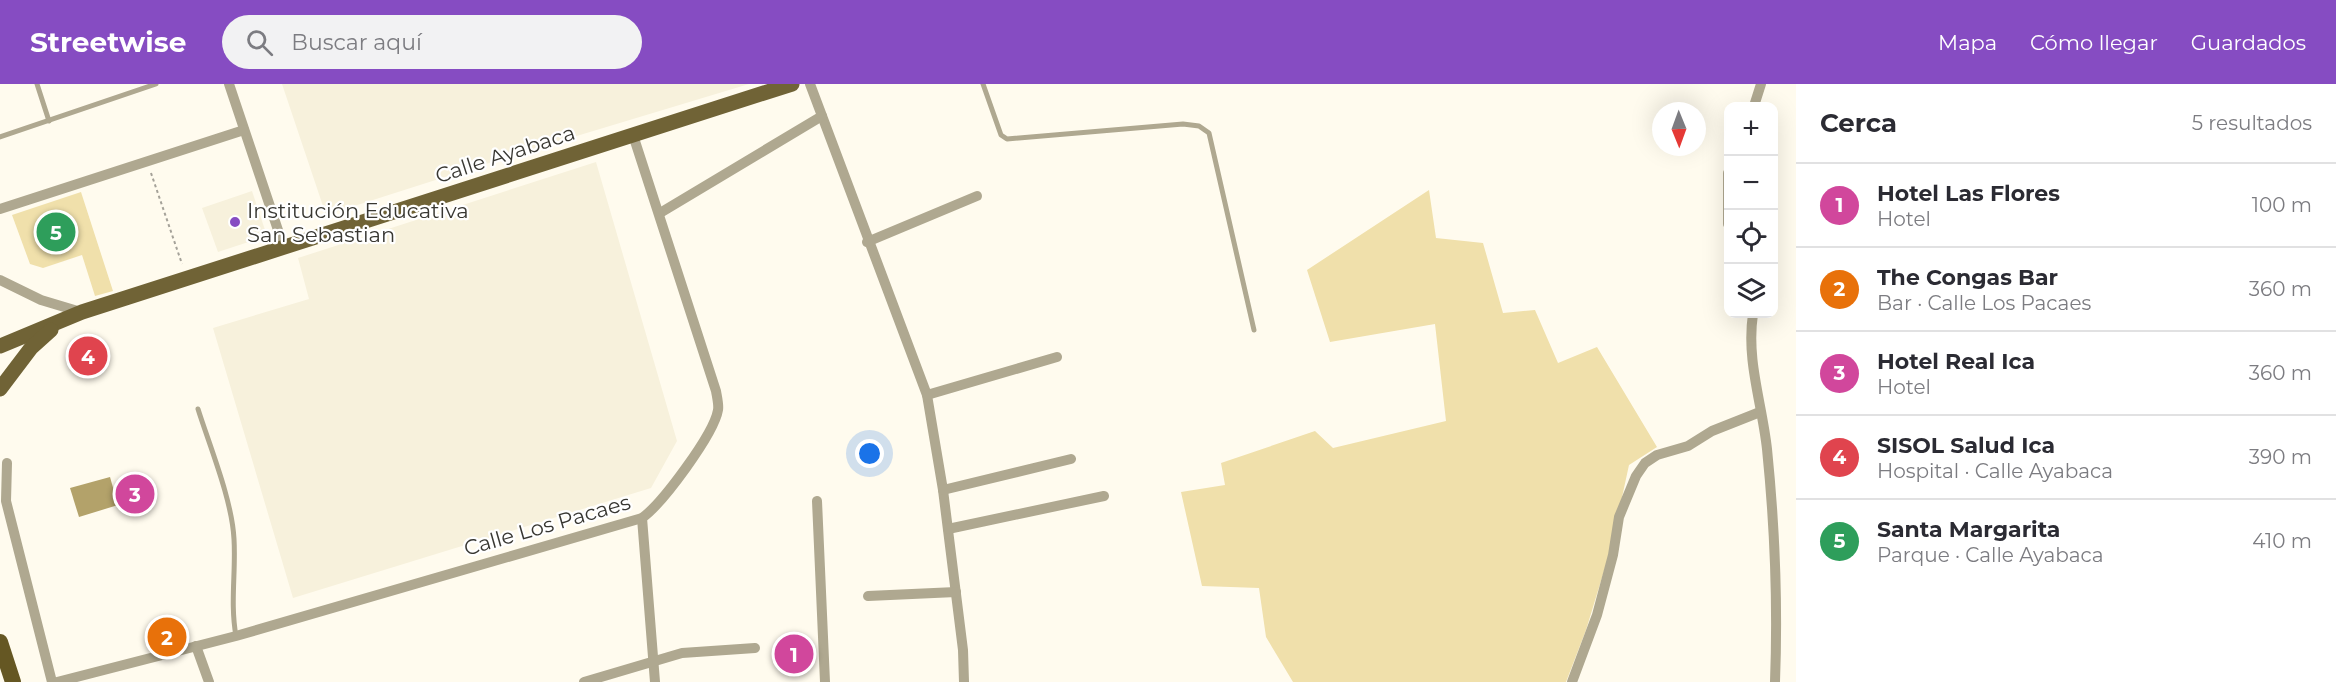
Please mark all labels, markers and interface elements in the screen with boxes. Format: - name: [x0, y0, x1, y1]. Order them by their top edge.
- search box: [222, 15, 642, 69]
- text: Streetwise: [30, 25, 186, 59]
- icon: search: [243, 26, 276, 59]
- text: Buscar aquí: [291, 29, 422, 56]
- text: Mapa: [1938, 30, 1997, 55]
- text: Cómo llegar: [2030, 30, 2158, 55]
- text: Guardados: [2191, 30, 2306, 55]
- north arrow: [1652, 102, 1706, 156]
- map controls: [1724, 102, 1778, 318]
- button: +: [1724, 102, 1778, 156]
- text: Cerca: [1820, 107, 1897, 139]
- text: 5 resultados: [2192, 111, 2312, 135]
- street label: Calle Ayabaca: [432, 120, 578, 188]
- button: −: [1724, 156, 1778, 210]
- text: Hotel Las Flores: [1877, 180, 2060, 207]
- text: 1: [1836, 193, 1843, 217]
- text: 100 m: [2252, 193, 2312, 217]
- place label: Institución Educativa San Sebastian: [247, 198, 469, 247]
- text: Hotel: [1877, 207, 1931, 231]
- pin: 5: [36, 210, 76, 254]
- button: locate: [1724, 210, 1778, 264]
- marker: Institución Educativa San Sebastian: [228, 215, 242, 229]
- button: layers: [1724, 264, 1778, 318]
- text: The Congas Bar: [1877, 264, 2058, 291]
- text: 2: [1834, 277, 1845, 301]
- text: 360 m: [2249, 277, 2312, 301]
- text: Bar · Calle Los Pacaes: [1877, 291, 2091, 315]
- pin: 4: [68, 334, 107, 378]
- text: Hotel Real Ica: [1877, 348, 2035, 375]
- text: 3: [1834, 361, 1845, 385]
- text: 360 m: [2249, 361, 2312, 385]
- text: Hotel: [1877, 375, 1931, 399]
- text: SISOL Salud Ica: [1877, 432, 2055, 459]
- your location: [855, 439, 884, 468]
- text: 4: [1833, 445, 1846, 469]
- text: 390 m: [2249, 445, 2312, 469]
- text: Hospital · Calle Ayabaca: [1877, 459, 2113, 483]
- pin: 3: [116, 472, 154, 516]
- street label: Calle Los Pacaes: [461, 489, 633, 561]
- text: Santa Margarita: [1877, 516, 2060, 543]
- text: 5: [1834, 529, 1845, 553]
- text: 410 m: [2252, 529, 2312, 553]
- text: Parque · Calle Ayabaca: [1877, 543, 2104, 567]
- pin: 2: [148, 614, 186, 660]
- pin: 1: [774, 632, 814, 676]

